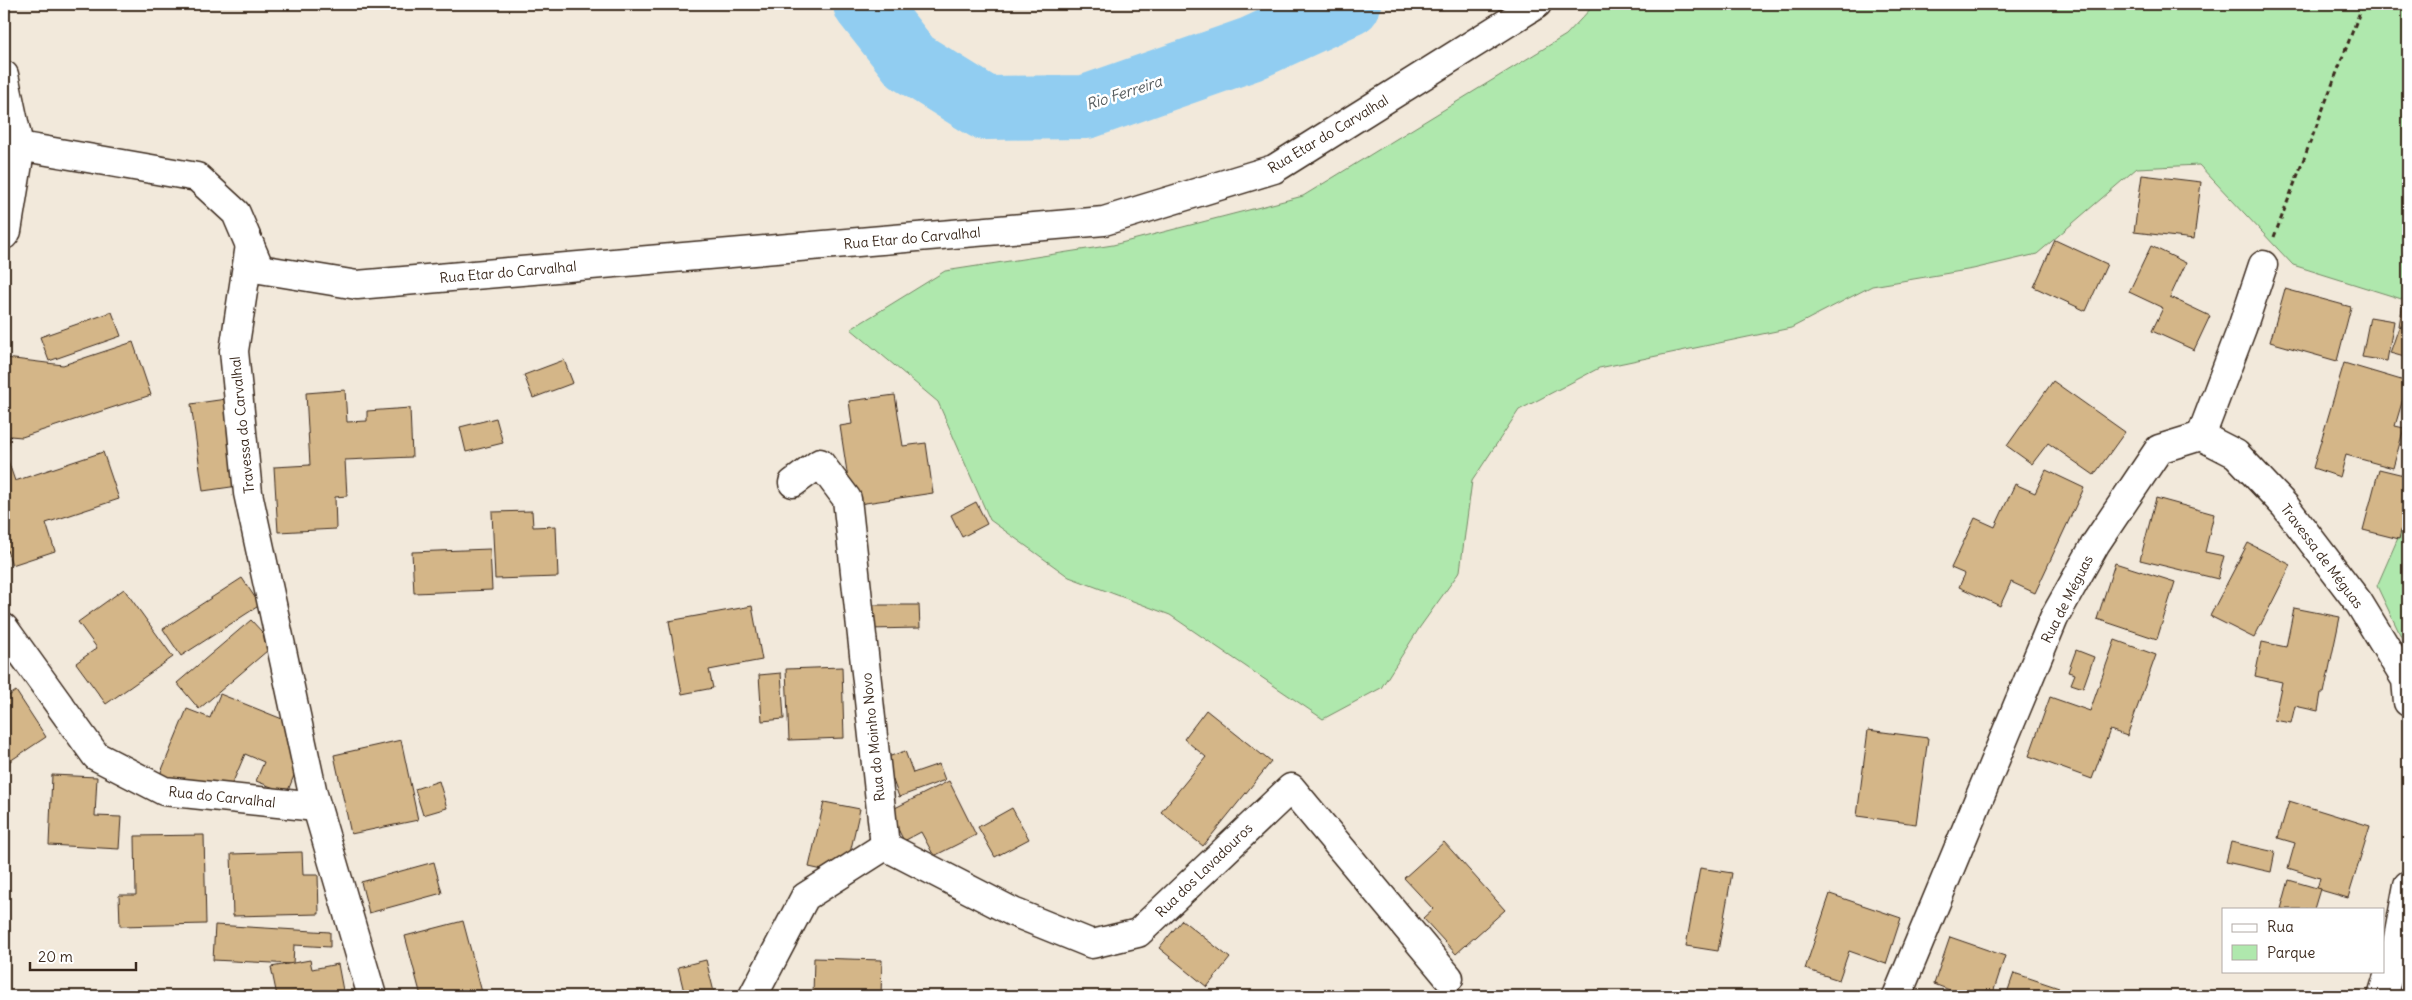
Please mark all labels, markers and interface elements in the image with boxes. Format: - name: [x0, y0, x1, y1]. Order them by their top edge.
- water label: Rio Ferreira: [1084, 71, 1165, 114]
- street label: Rua Etar do Carvalhal: [1264, 91, 1392, 177]
- street label: Rua Etar do Carvalhal: [843, 223, 981, 253]
- street label: Rua Etar do Carvalhal: [439, 257, 577, 287]
- street label: Travessa do Carvalhal: [226, 356, 258, 494]
- street label: Travessa de Méguas: [2277, 500, 2367, 612]
- street label: Rua de Méguas: [2037, 552, 2097, 646]
- street label: Rua do Moinho Novo: [857, 672, 889, 802]
- street label: Rua do Carvalhal: [168, 782, 276, 812]
- street label: Rua dos Lavadouros: [1152, 819, 1256, 921]
- legend: [2222, 908, 2384, 972]
- text: Rua: [2267, 917, 2294, 936]
- scale bar: [30, 940, 136, 972]
- text: Parque: [2267, 943, 2315, 962]
- text: 20 m: [38, 947, 73, 966]

